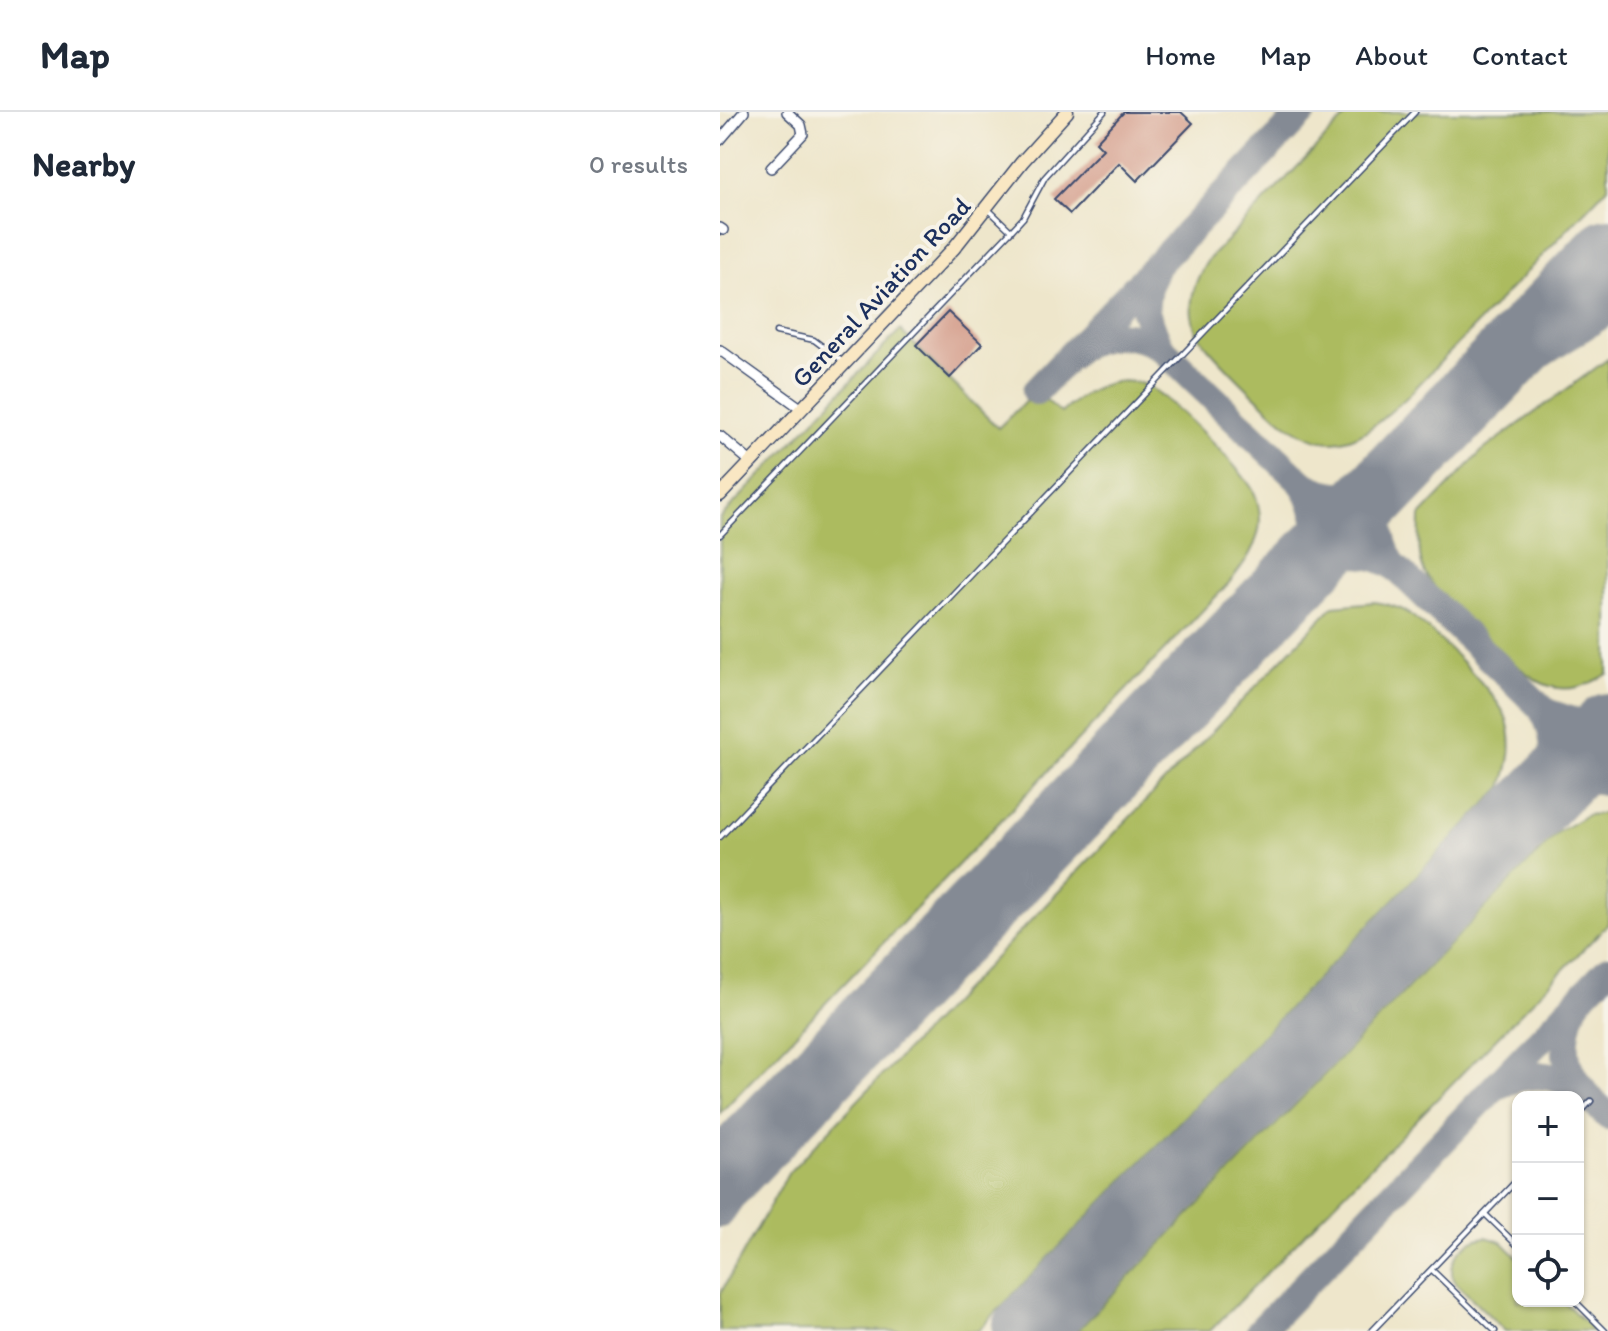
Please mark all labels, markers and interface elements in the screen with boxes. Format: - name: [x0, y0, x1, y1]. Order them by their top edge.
- text: Map: [40, 32, 110, 78]
- text: Home: [1145, 38, 1216, 72]
- text: Map: [1260, 38, 1311, 72]
- text: About: [1355, 38, 1428, 72]
- text: Contact: [1472, 38, 1568, 72]
- text: Nearby: [32, 144, 135, 185]
- text: 0 results: [589, 148, 688, 180]
- street label: General Aviation Road: [785, 190, 978, 394]
- map controls: [1512, 1091, 1584, 1307]
- button: +: [1512, 1091, 1584, 1163]
- button: −: [1512, 1163, 1584, 1235]
- button: locate: [1512, 1235, 1584, 1307]

